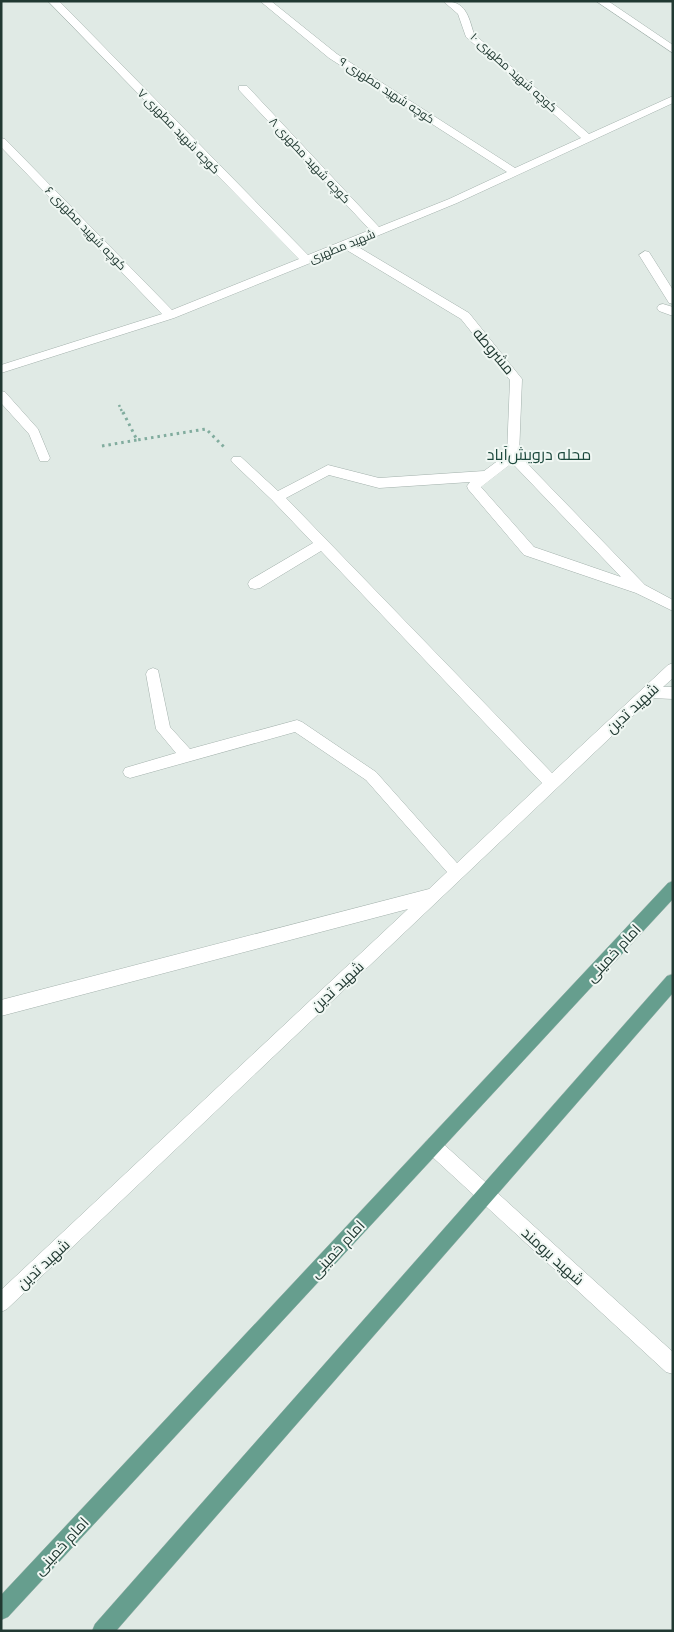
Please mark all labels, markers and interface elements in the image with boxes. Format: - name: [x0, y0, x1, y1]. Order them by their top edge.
- street label: کوچه شهید مطهری ۱۰: [466, 29, 561, 116]
- street label: کوچه شهید مطهری ۹: [335, 53, 438, 128]
- street label: کوچه شهید مطهری ۷: [133, 85, 223, 178]
- street label: کوچه شهید مطهری ۸: [265, 114, 354, 208]
- street label: کوچه شهید مطهری ۶: [41, 183, 130, 274]
- street label: شهید مطهری: [307, 226, 377, 266]
- street label: مشروطه: [469, 324, 519, 378]
- district label: محله درویش‌آباد: [487, 444, 591, 465]
- street label: شهید تدین: [602, 679, 663, 738]
- street label: امام خمینی: [581, 920, 645, 987]
- street label: شهید تدین: [307, 957, 368, 1016]
- street label: امام خمینی: [305, 1216, 369, 1283]
- street label: شهید برومند: [517, 1223, 588, 1290]
- street label: شهید تدین: [13, 1235, 74, 1294]
- street label: امام خمینی: [29, 1513, 93, 1580]

